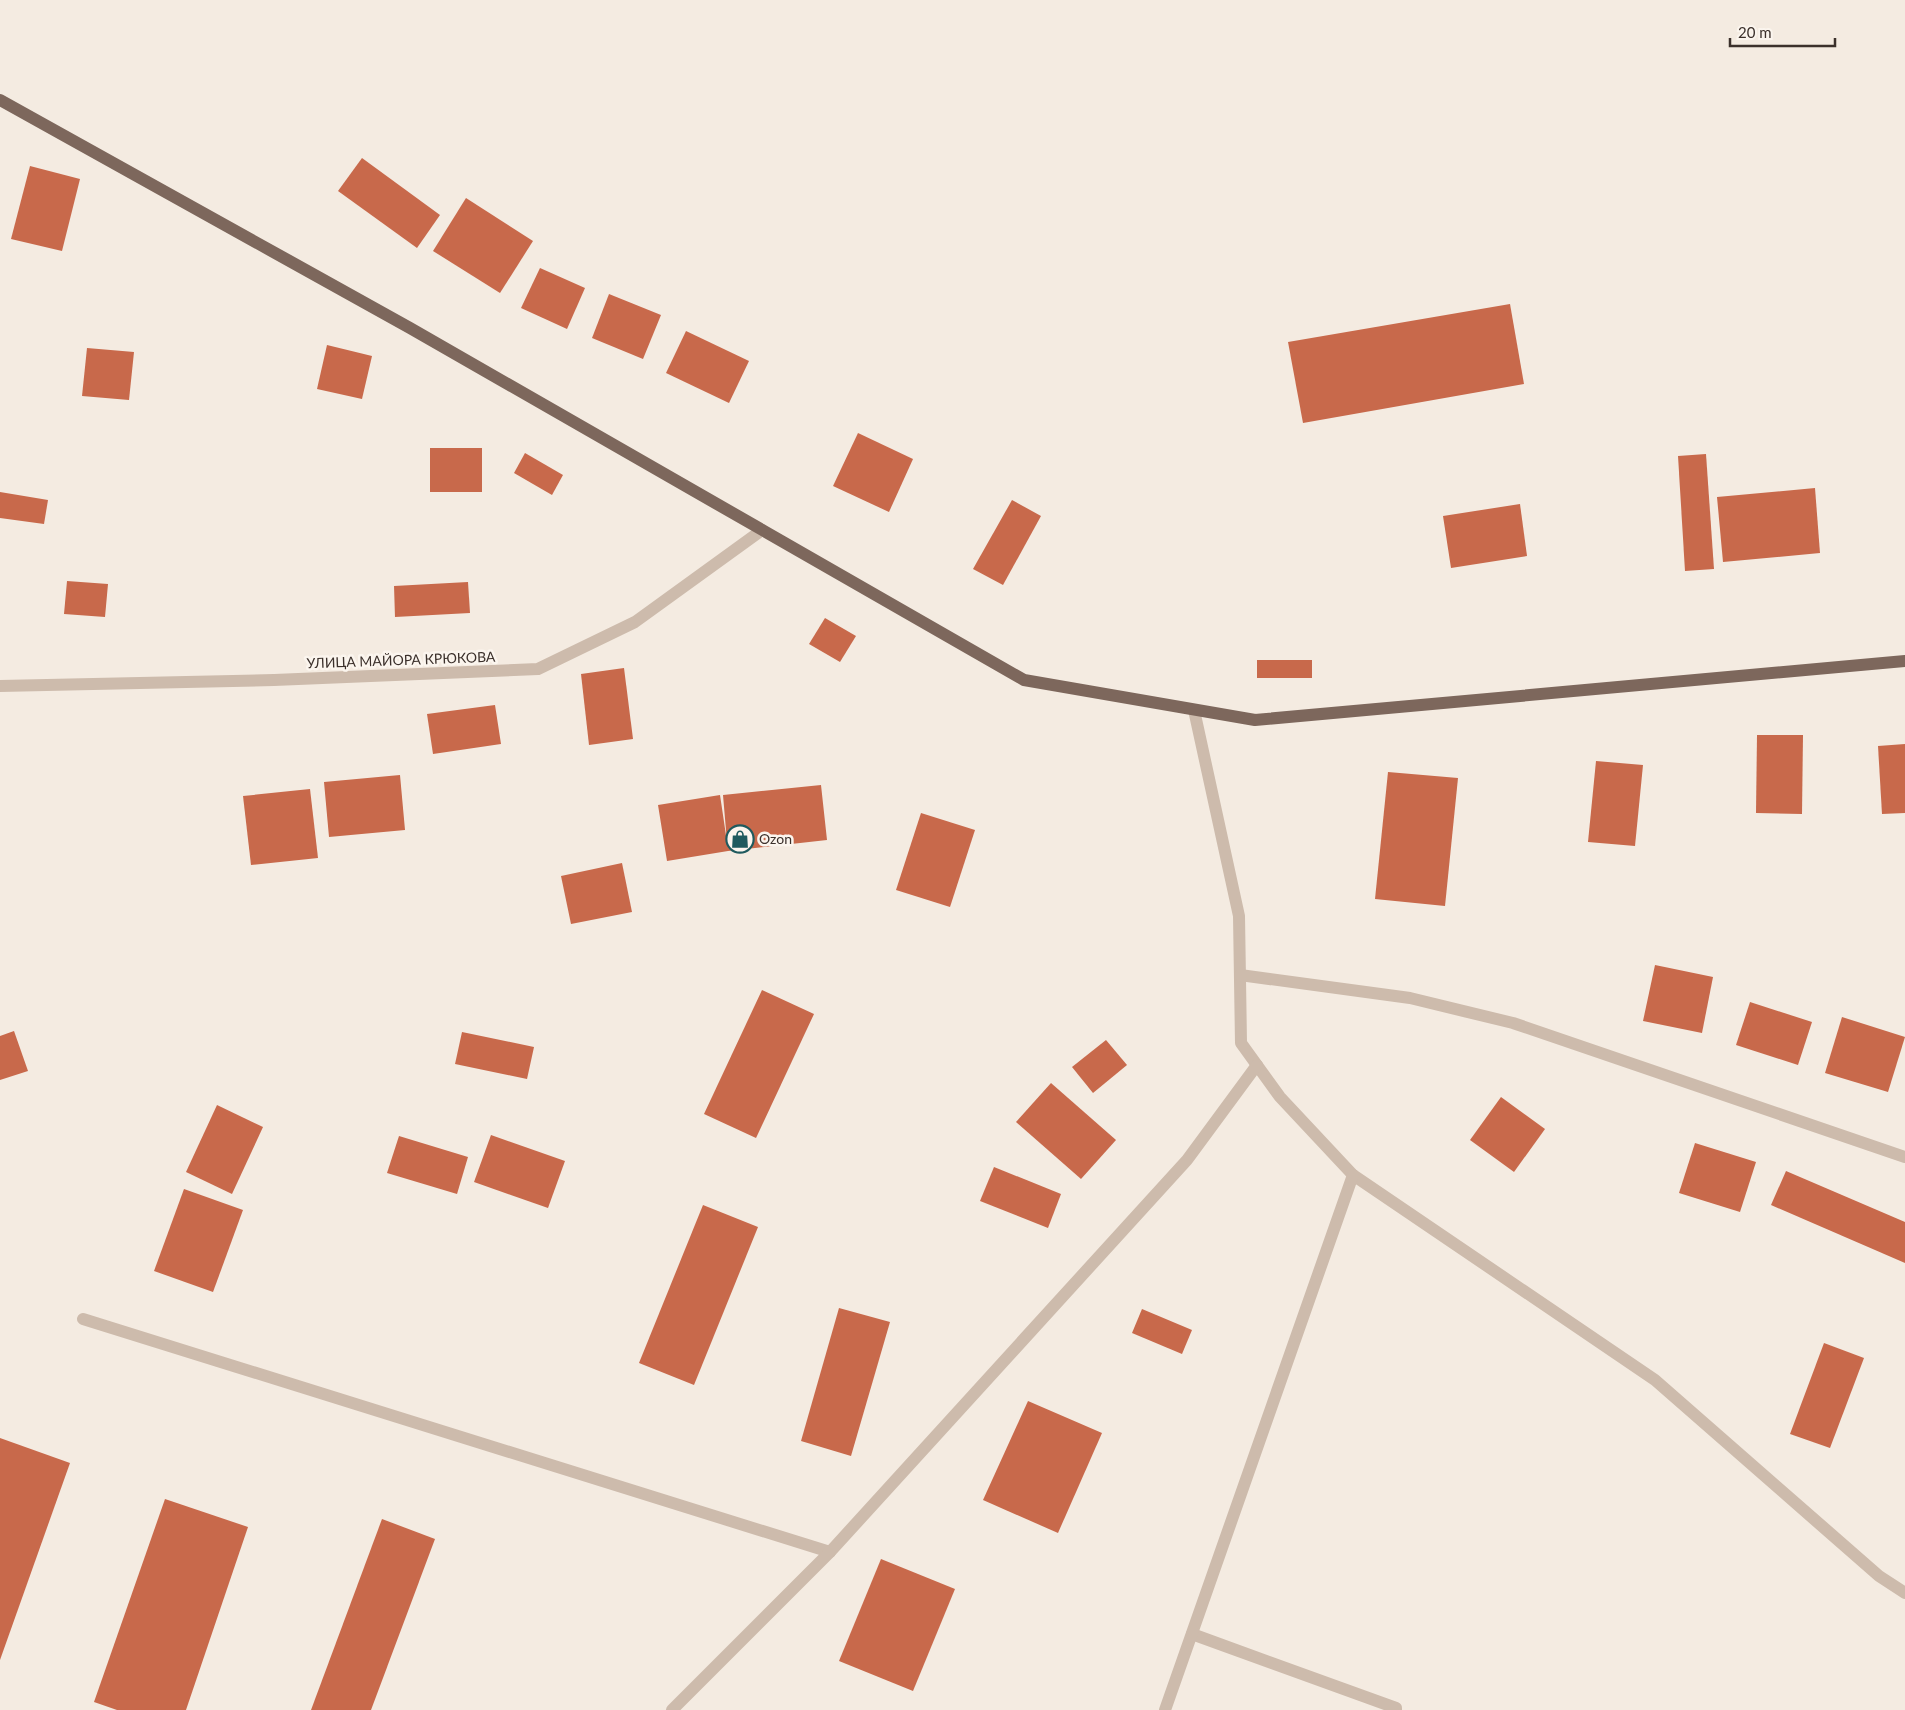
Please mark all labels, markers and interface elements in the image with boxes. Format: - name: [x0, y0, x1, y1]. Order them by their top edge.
- scale bar: [1730, 15, 1835, 47]
- text: 20 m: [1738, 23, 1772, 41]
- street label: УЛИЦА МАЙОРА КРЮКОВА: [306, 648, 496, 671]
- shop icon: Ozon: [725, 824, 755, 854]
- place label: Ozon: [759, 830, 792, 847]

